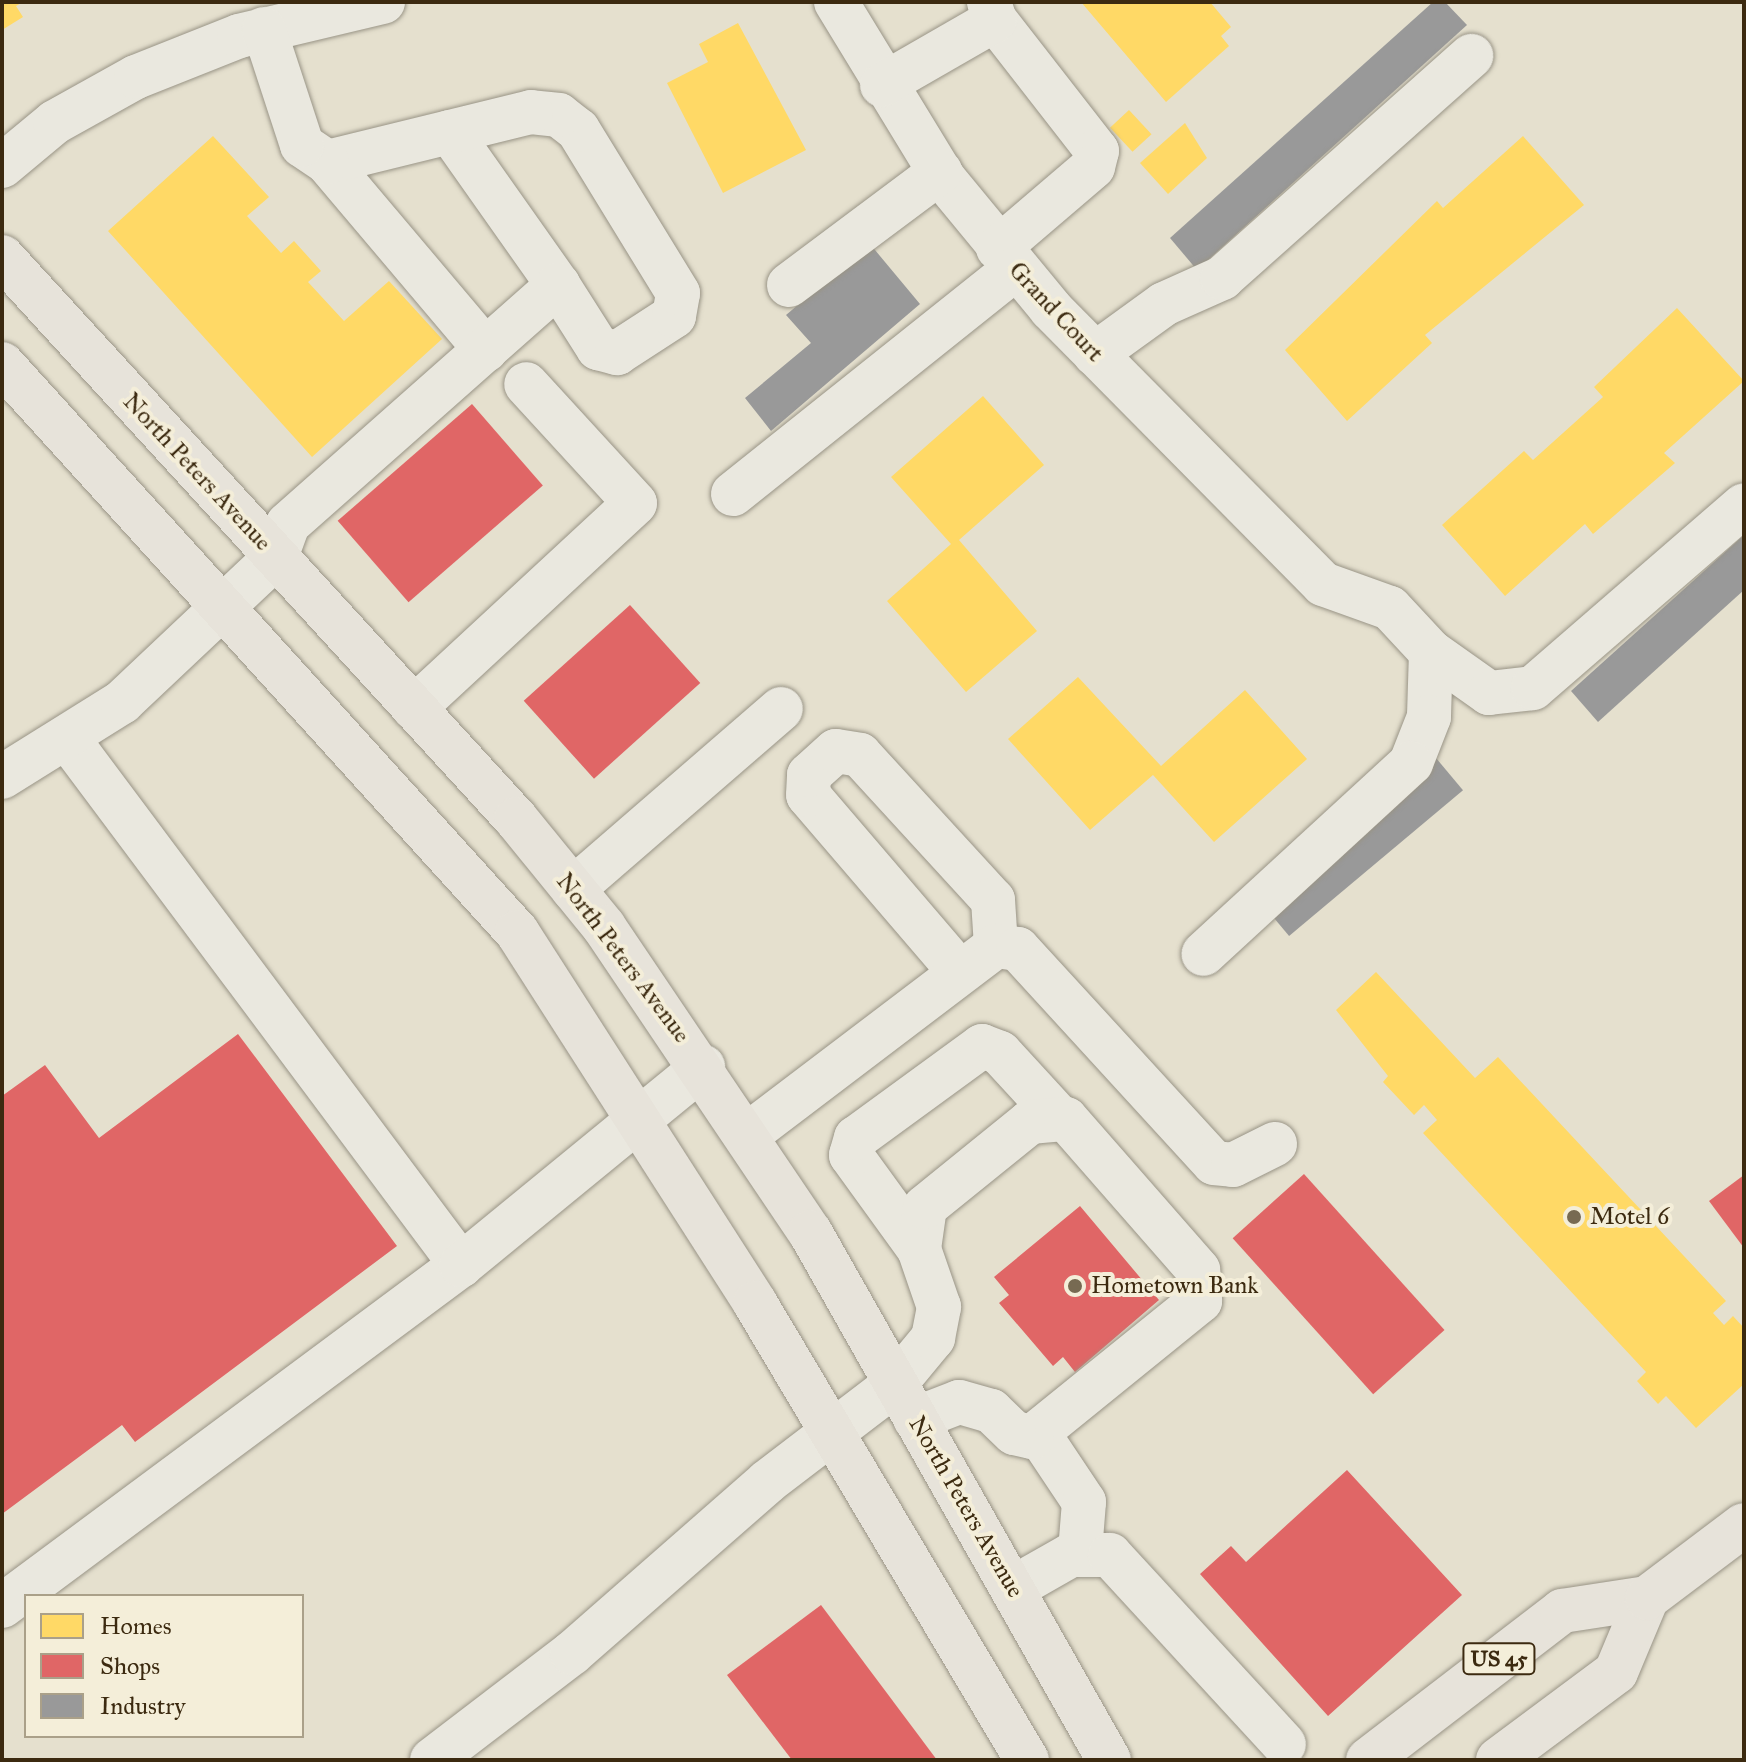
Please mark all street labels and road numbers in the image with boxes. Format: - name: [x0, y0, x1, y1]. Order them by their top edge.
- street label: Grand Court: [1003, 256, 1109, 368]
- street label: North Peters Avenue: [117, 387, 277, 557]
- street label: North Peters Avenue: [550, 868, 696, 1048]
- street label: North Peters Avenue: [902, 1411, 1030, 1603]
- road number: US 45: [1461, 1641, 1537, 1677]

